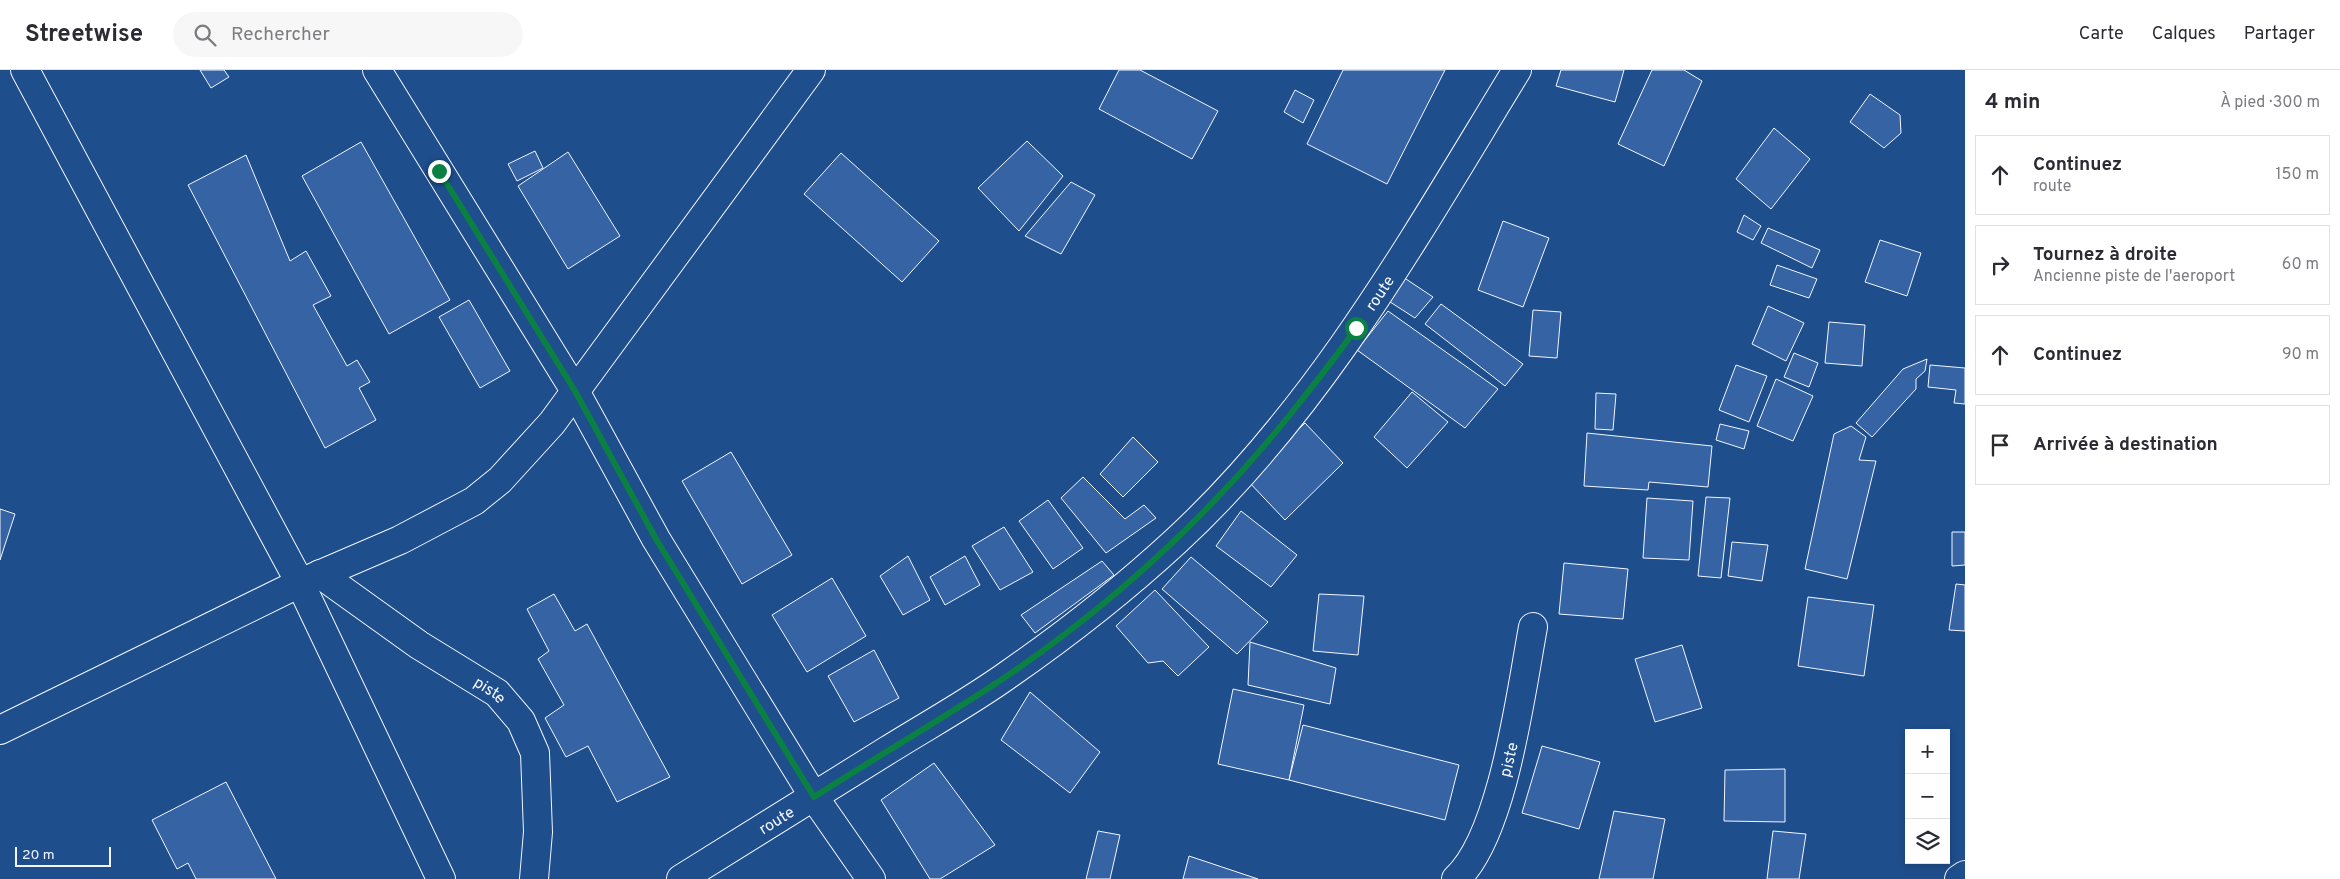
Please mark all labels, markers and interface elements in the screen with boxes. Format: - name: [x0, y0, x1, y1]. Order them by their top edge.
- search box: [173, 12, 523, 57]
- text: Streetwise: [25, 20, 143, 50]
- icon: search: [191, 21, 219, 49]
- text: Rechercher: [231, 23, 330, 47]
- text: Carte: [2079, 23, 2124, 46]
- text: Calques: [2152, 23, 2216, 46]
- text: Partager: [2244, 23, 2315, 46]
- text: 4 min: [1985, 89, 2041, 116]
- text: À pied · 300 m: [2220, 93, 2320, 113]
- text: Continuez: [2033, 153, 2122, 177]
- route end: [428, 160, 451, 183]
- icon: ahead: [1986, 161, 2014, 189]
- text: 150 m: [2276, 165, 2319, 185]
- text: route: [2033, 177, 2071, 197]
- text: Tournez à droite: [2033, 243, 2177, 267]
- icon: right: [1986, 251, 2014, 279]
- text: 60 m: [2282, 255, 2319, 275]
- text: Ancienne piste de l'aeroport: [2033, 267, 2235, 287]
- street label: route: [1362, 272, 1400, 315]
- route start: [1345, 317, 1368, 340]
- icon: ahead: [1986, 341, 2014, 369]
- text: Continuez: [2033, 343, 2122, 367]
- text: 90 m: [2282, 345, 2319, 365]
- icon: arrive: [1986, 431, 2014, 459]
- text: Arrivée à destination: [2033, 433, 2218, 457]
- street label: piste: [469, 673, 510, 708]
- map controls: [1905, 729, 1950, 864]
- button: +: [1905, 729, 1950, 774]
- street label: piste: [1496, 741, 1524, 779]
- button: −: [1905, 774, 1950, 819]
- street label: route: [756, 803, 799, 840]
- button: layers: [1905, 819, 1950, 864]
- scale bar: [15, 844, 111, 867]
- text: 20 m: [22, 847, 55, 864]

